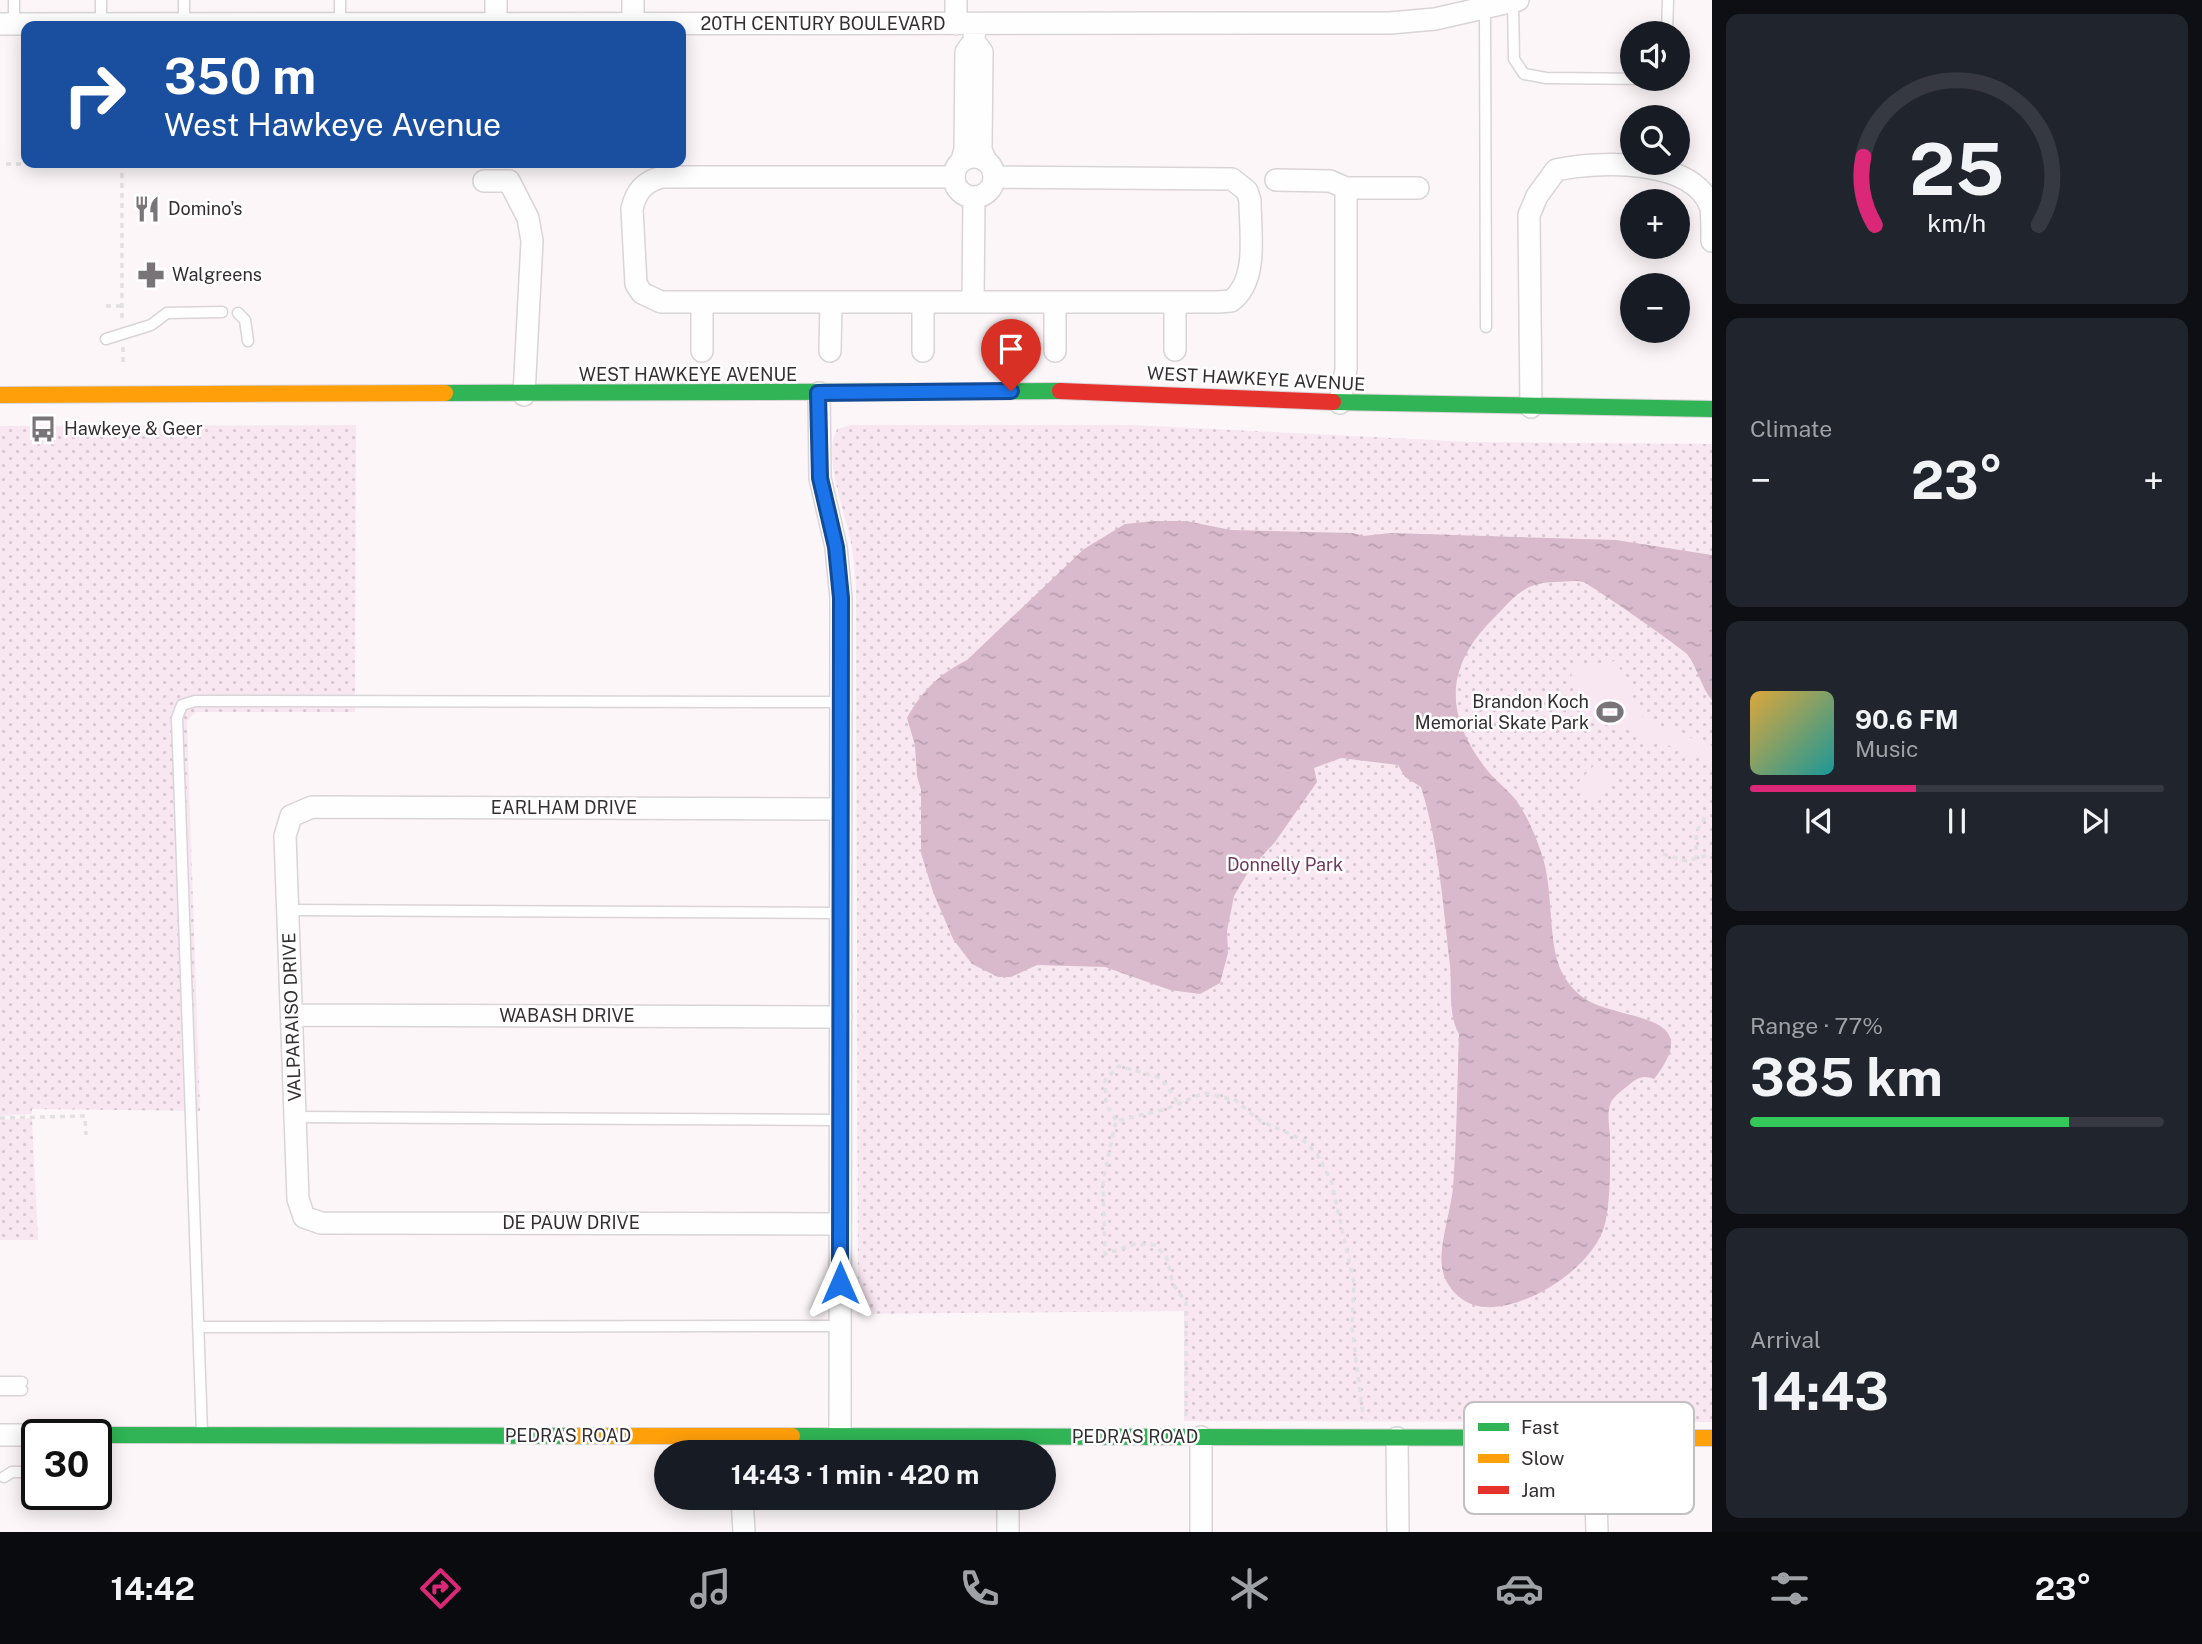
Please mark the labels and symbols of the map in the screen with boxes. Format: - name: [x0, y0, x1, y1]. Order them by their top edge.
- street label: 20TH CENTURY BOULEVARD: [701, 13, 945, 34]
- restaurant icon: Domino's: [132, 194, 162, 224]
- place label: Domino's: [168, 198, 242, 219]
- pharmacy icon: Walgreens: [136, 260, 166, 290]
- place label: Walgreens: [172, 264, 262, 285]
- pin: [981, 319, 1041, 391]
- street label: WEST HAWKEYE AVENUE: [1146, 362, 1366, 395]
- street label: WEST HAWKEYE AVENUE: [579, 364, 797, 385]
- bus stop icon: Hawkeye & Geer: [28, 414, 58, 444]
- place label: Hawkeye & Geer: [64, 418, 203, 439]
- place label: Brandon Koch Memorial Skate Park: [1415, 691, 1589, 733]
- sports icon: Brandon Koch Memorial Skate Park: [1595, 697, 1625, 727]
- street label: EARLHAM DRIVE: [491, 797, 637, 818]
- park label: Donnelly Park: [1227, 854, 1343, 875]
- street label: VALPARAISO DRIVE: [278, 932, 305, 1102]
- street label: WABASH DRIVE: [499, 1005, 635, 1026]
- street label: DE PAUW DRIVE: [502, 1212, 640, 1233]
- position arrow: [803, 1246, 877, 1320]
- legend: [1464, 1402, 1694, 1514]
- text: Fast: [1521, 1416, 1559, 1438]
- speed limit sign: 30: [21, 1419, 112, 1510]
- street label: PEDRAS ROAD: [505, 1425, 631, 1446]
- street label: PEDRAS ROAD: [1072, 1426, 1198, 1447]
- text: Slow: [1521, 1447, 1565, 1469]
- text: Jam: [1521, 1479, 1555, 1501]

